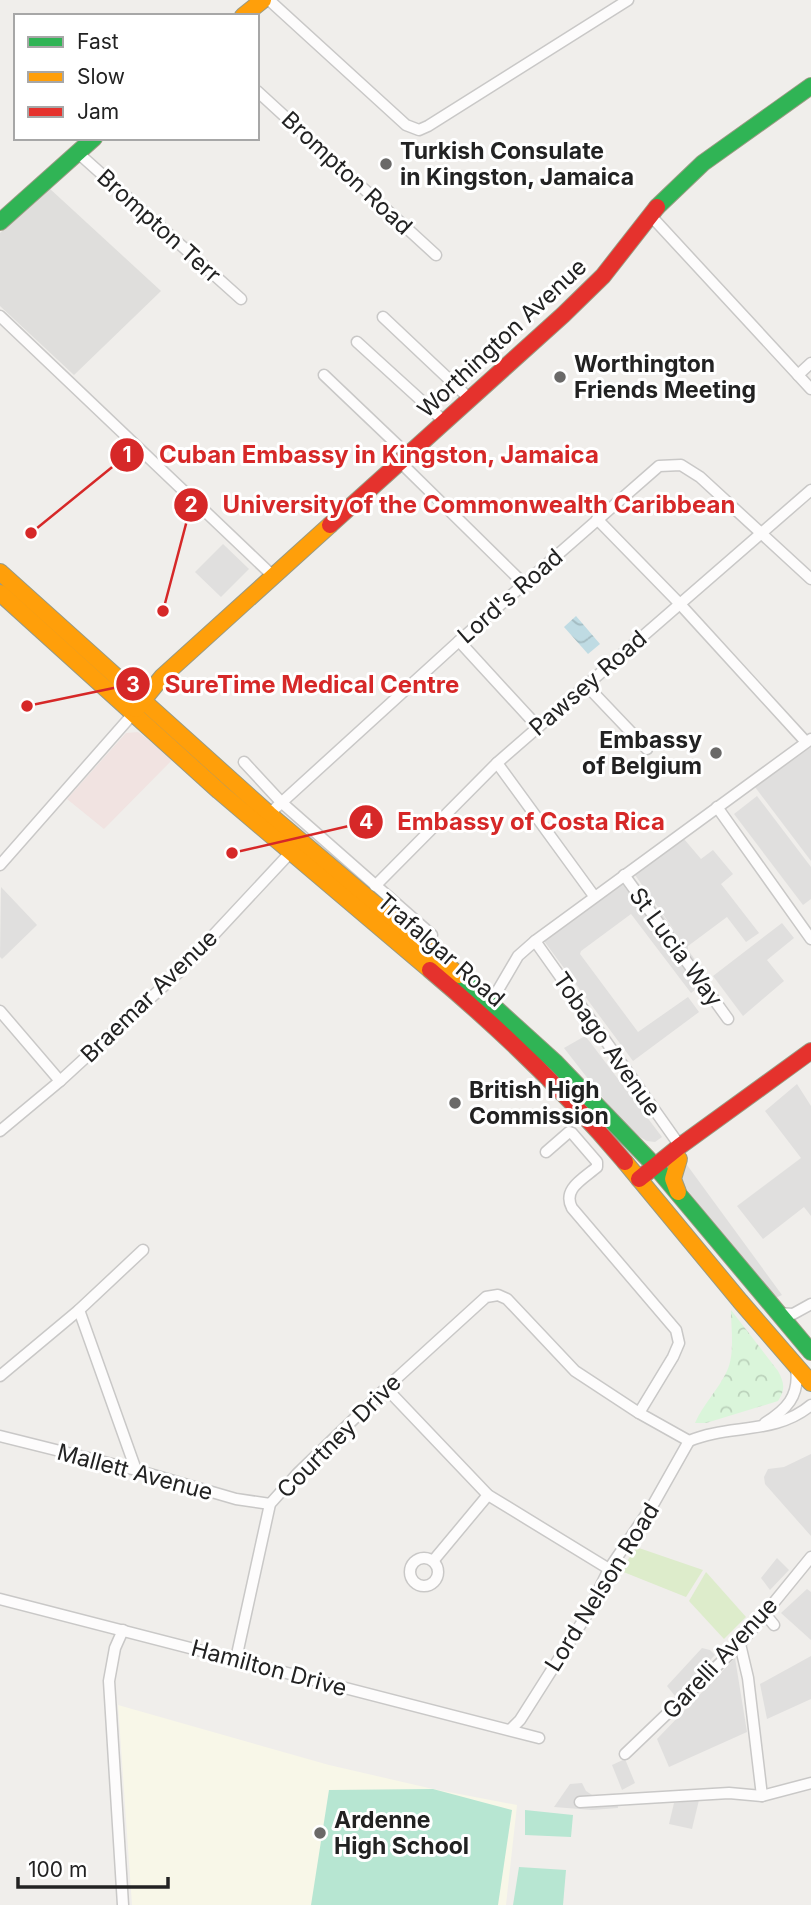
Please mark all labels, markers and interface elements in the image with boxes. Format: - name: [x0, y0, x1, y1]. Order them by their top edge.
- legend: [14, 14, 259, 140]
- text: Fast: [77, 29, 119, 54]
- text: Slow: [77, 64, 125, 89]
- text: Jam: [77, 99, 119, 124]
- street label: Brompton Road: [276, 105, 418, 241]
- place label: Turkish Consulate in Kingston, Jamaica: [400, 137, 634, 191]
- marker: Turkish Consulate in Kingston, Jamaica: [378, 156, 394, 172]
- street label: Brompton Terr: [91, 163, 227, 289]
- street label: Worthington Avenue: [412, 253, 592, 423]
- place label: Worthington Friends Meeting: [574, 350, 756, 404]
- marker: Worthington Friends Meeting: [552, 369, 568, 385]
- callout: Cuban Embassy in Kingston, Jamaica: [109, 432, 613, 477]
- text: Cuban Embassy in Kingston, Jamaica: [159, 440, 599, 469]
- text: 1: [122, 442, 132, 467]
- callout: University of the Commonwealth Caribbean: [173, 483, 749, 528]
- text: University of the Commonwealth Caribbean: [223, 490, 735, 519]
- text: 2: [184, 492, 198, 517]
- street label: Lord's Road: [452, 543, 568, 649]
- street label: Pawsey Road: [524, 624, 652, 742]
- callout: SureTime Medical Centre: [116, 662, 473, 707]
- text: SureTime Medical Centre: [165, 670, 459, 699]
- text: 3: [126, 672, 140, 697]
- place label: Embassy of Belgium: [582, 726, 702, 780]
- marker: Embassy of Belgium: [708, 745, 724, 761]
- callout: Embassy of Costa Rica: [348, 799, 679, 844]
- text: Embassy of Costa Rica: [397, 807, 665, 836]
- text: 4: [359, 809, 373, 834]
- street label: St Lucia Way: [623, 882, 729, 1012]
- street label: Trafalgar Road: [372, 887, 510, 1013]
- street label: Braemar Avenue: [75, 924, 223, 1068]
- street label: Tobago Avenue: [547, 967, 667, 1121]
- place label: British High Commission: [469, 1076, 609, 1130]
- marker: British High Commission: [447, 1095, 463, 1111]
- street label: Courtney Drive: [271, 1368, 407, 1504]
- street label: Mallett Avenue: [54, 1438, 216, 1506]
- street label: Lord Nelson Road: [539, 1498, 665, 1676]
- street label: Garelli Avenue: [657, 1592, 783, 1724]
- street label: Hamilton Drive: [188, 1634, 350, 1702]
- place label: Ardenne High School: [334, 1806, 469, 1860]
- marker: Ardenne High School: [312, 1825, 328, 1841]
- scale bar: [18, 1846, 168, 1890]
- text: 100 m: [28, 1857, 87, 1882]

